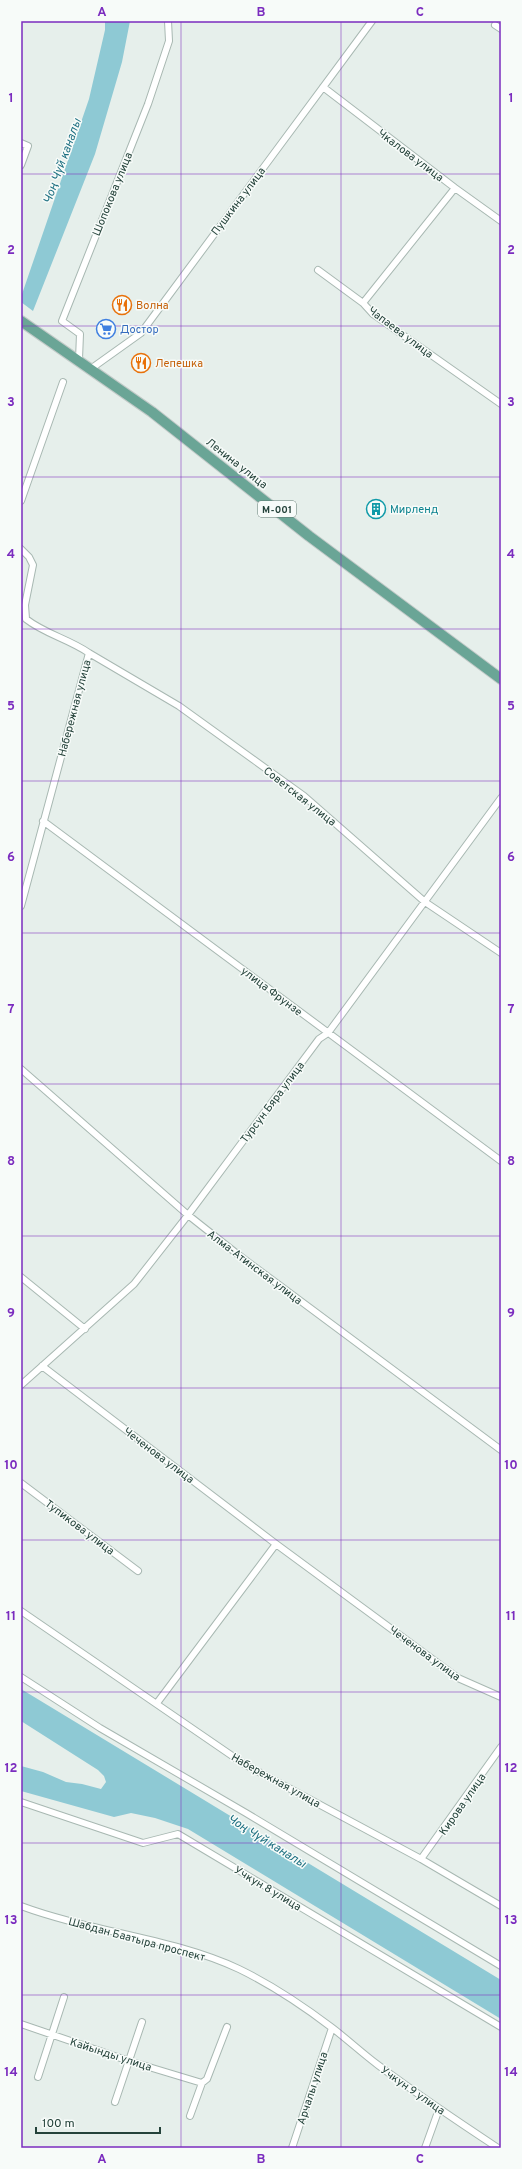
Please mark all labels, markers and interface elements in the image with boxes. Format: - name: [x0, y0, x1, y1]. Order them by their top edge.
- text: A: [97, 5, 107, 21]
- text: B: [257, 5, 266, 21]
- text: C: [416, 5, 424, 21]
- text: 1: [8, 91, 14, 107]
- text: 1: [508, 91, 514, 107]
- water label: Чоң Чүй каналы: [40, 116, 86, 206]
- street label: Чкалова улица: [375, 126, 446, 185]
- street label: Шопокова улица: [90, 150, 136, 238]
- street label: Пушкина улица: [209, 165, 269, 239]
- text: 2: [7, 243, 15, 259]
- text: 2: [507, 243, 515, 259]
- restaurant icon: Волна: [111, 294, 133, 316]
- place label: Волна: [136, 299, 169, 313]
- street label: Чапаева улица: [365, 304, 436, 362]
- supermarket icon: Достор: [95, 318, 117, 340]
- place label: Достор: [120, 323, 159, 337]
- restaurant icon: Лепешка: [130, 352, 152, 374]
- place label: Лепешка: [155, 357, 203, 371]
- text: 3: [7, 395, 15, 411]
- text: 3: [507, 395, 515, 411]
- street label: Ленина улица: [203, 435, 270, 492]
- building icon: Мирленд: [365, 498, 387, 520]
- road number: М-001: [258, 501, 296, 517]
- place label: Мирленд: [390, 503, 438, 517]
- text: 4: [7, 547, 15, 563]
- text: 4: [507, 547, 515, 563]
- street label: Набережная улица: [55, 658, 95, 758]
- text: 5: [7, 699, 15, 715]
- text: 5: [507, 699, 515, 715]
- street label: Советская улица: [260, 764, 339, 830]
- text: 6: [7, 850, 15, 866]
- text: 6: [507, 850, 515, 866]
- street label: улица Фрунзе: [238, 964, 305, 1019]
- text: 7: [8, 1002, 15, 1018]
- text: 7: [508, 1002, 515, 1018]
- street label: Турсун Бяра улица: [238, 1059, 308, 1146]
- text: 8: [7, 1154, 15, 1170]
- text: 8: [507, 1154, 515, 1170]
- street label: Алма-Атинская улица: [204, 1227, 305, 1308]
- text: 9: [7, 1306, 15, 1322]
- text: 9: [507, 1306, 515, 1322]
- street label: Чеченова улица: [120, 1425, 197, 1487]
- text: 10: [4, 1458, 18, 1474]
- text: 10: [504, 1458, 518, 1474]
- street label: Тупикова улица: [42, 1497, 117, 1559]
- text: 11: [6, 1609, 16, 1625]
- text: 11: [506, 1609, 516, 1625]
- street label: Чеченова улица: [386, 1623, 463, 1685]
- street label: Набережная улица: [228, 1751, 323, 1811]
- text: 12: [4, 1761, 18, 1777]
- text: 12: [504, 1761, 518, 1777]
- street label: Кирова улица: [436, 1771, 489, 1838]
- water label: Чоң Чүй каналы: [224, 1811, 309, 1873]
- street label: Учкун 8 улица: [231, 1863, 304, 1915]
- text: 13: [5, 1913, 18, 1929]
- text: 13: [505, 1913, 518, 1929]
- street label: Шабдан Баатыра проспект: [67, 1915, 207, 1965]
- street label: Кайынды улица: [68, 2035, 153, 2075]
- street label: Арчалы улица: [295, 2050, 331, 2126]
- street label: Учкун 9 улица: [377, 2063, 448, 2118]
- text: 14: [4, 2065, 18, 2081]
- text: 14: [504, 2065, 518, 2081]
- scale bar: [36, 2109, 160, 2135]
- text: 100 m: [42, 2116, 75, 2132]
- text: A: [97, 2152, 107, 2168]
- text: B: [257, 2152, 266, 2168]
- text: C: [416, 2152, 424, 2168]

